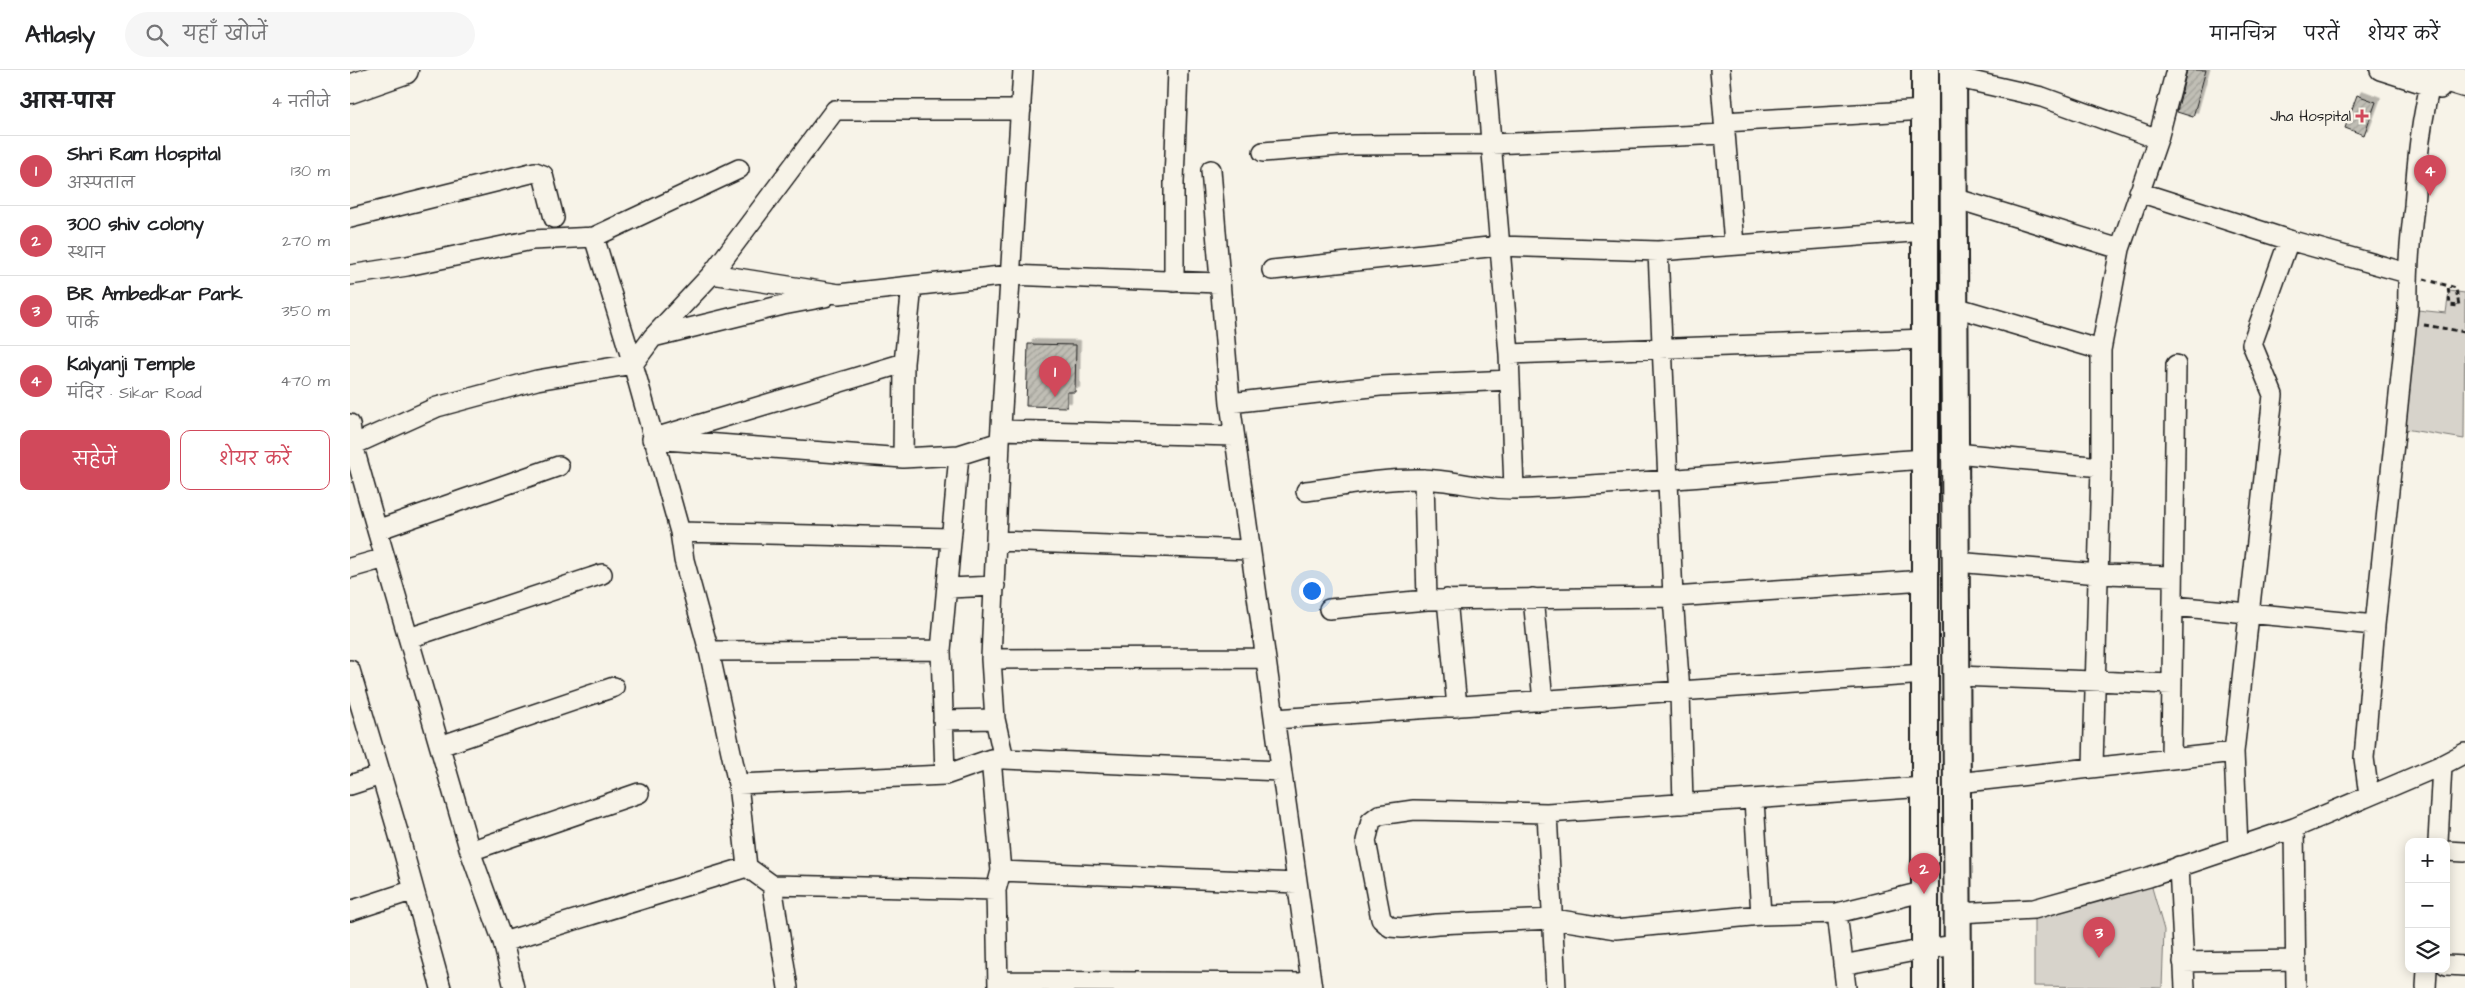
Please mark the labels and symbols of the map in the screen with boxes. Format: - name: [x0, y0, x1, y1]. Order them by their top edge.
- place label: Jha Hospital: [2270, 106, 2351, 127]
- marker: Jha Hospital: [2355, 109, 2369, 123]
- pin: 4: [2414, 155, 2446, 196]
- pin: 1: [1039, 356, 1071, 397]
- your location: [1299, 578, 1325, 604]
- pin: 2: [1908, 853, 1940, 894]
- pin: 3: [2083, 917, 2115, 958]

